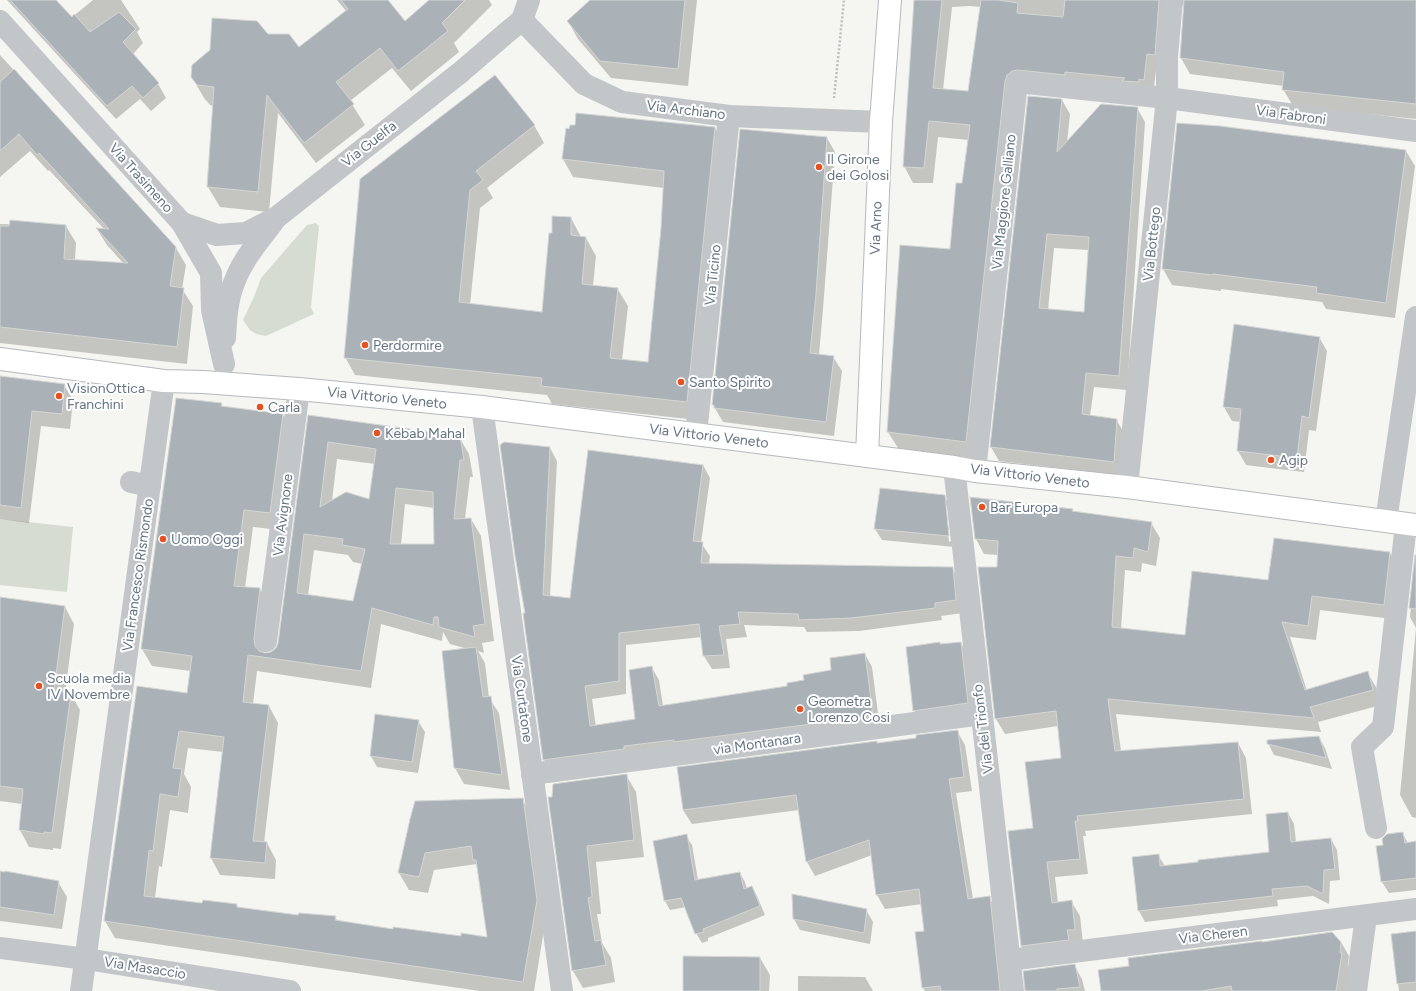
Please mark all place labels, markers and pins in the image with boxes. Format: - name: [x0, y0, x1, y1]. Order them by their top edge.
- place label: Il Girone dei Golosi: [827, 151, 889, 184]
- marker: Il Girone dei Golosi: [814, 162, 824, 172]
- place label: Perdormire: [373, 337, 442, 354]
- marker: Perdormire: [360, 340, 370, 350]
- place label: Santo Spirito: [689, 374, 771, 391]
- marker: Santo Spirito: [676, 377, 686, 387]
- place label: VisionOttica Franchini: [67, 380, 145, 413]
- marker: VisionOttica Franchini: [54, 391, 64, 401]
- place label: Carla: [268, 399, 300, 416]
- marker: Carla: [255, 402, 265, 412]
- place label: Kebab Mahal: [385, 425, 465, 442]
- marker: Kebab Mahal: [372, 428, 382, 438]
- place label: Agip: [1279, 452, 1308, 469]
- marker: Agip: [1266, 455, 1276, 465]
- place label: Bar Europa: [990, 499, 1058, 516]
- marker: Bar Europa: [977, 502, 987, 512]
- place label: Uomo Oggi: [171, 531, 243, 548]
- marker: Uomo Oggi: [158, 534, 168, 544]
- place label: Scuola media IV Novembre: [47, 670, 131, 703]
- marker: Scuola media IV Novembre: [34, 681, 44, 691]
- place label: Geometra Lorenzo Cosi: [808, 693, 890, 726]
- marker: Geometra Lorenzo Cosi: [795, 704, 805, 714]

